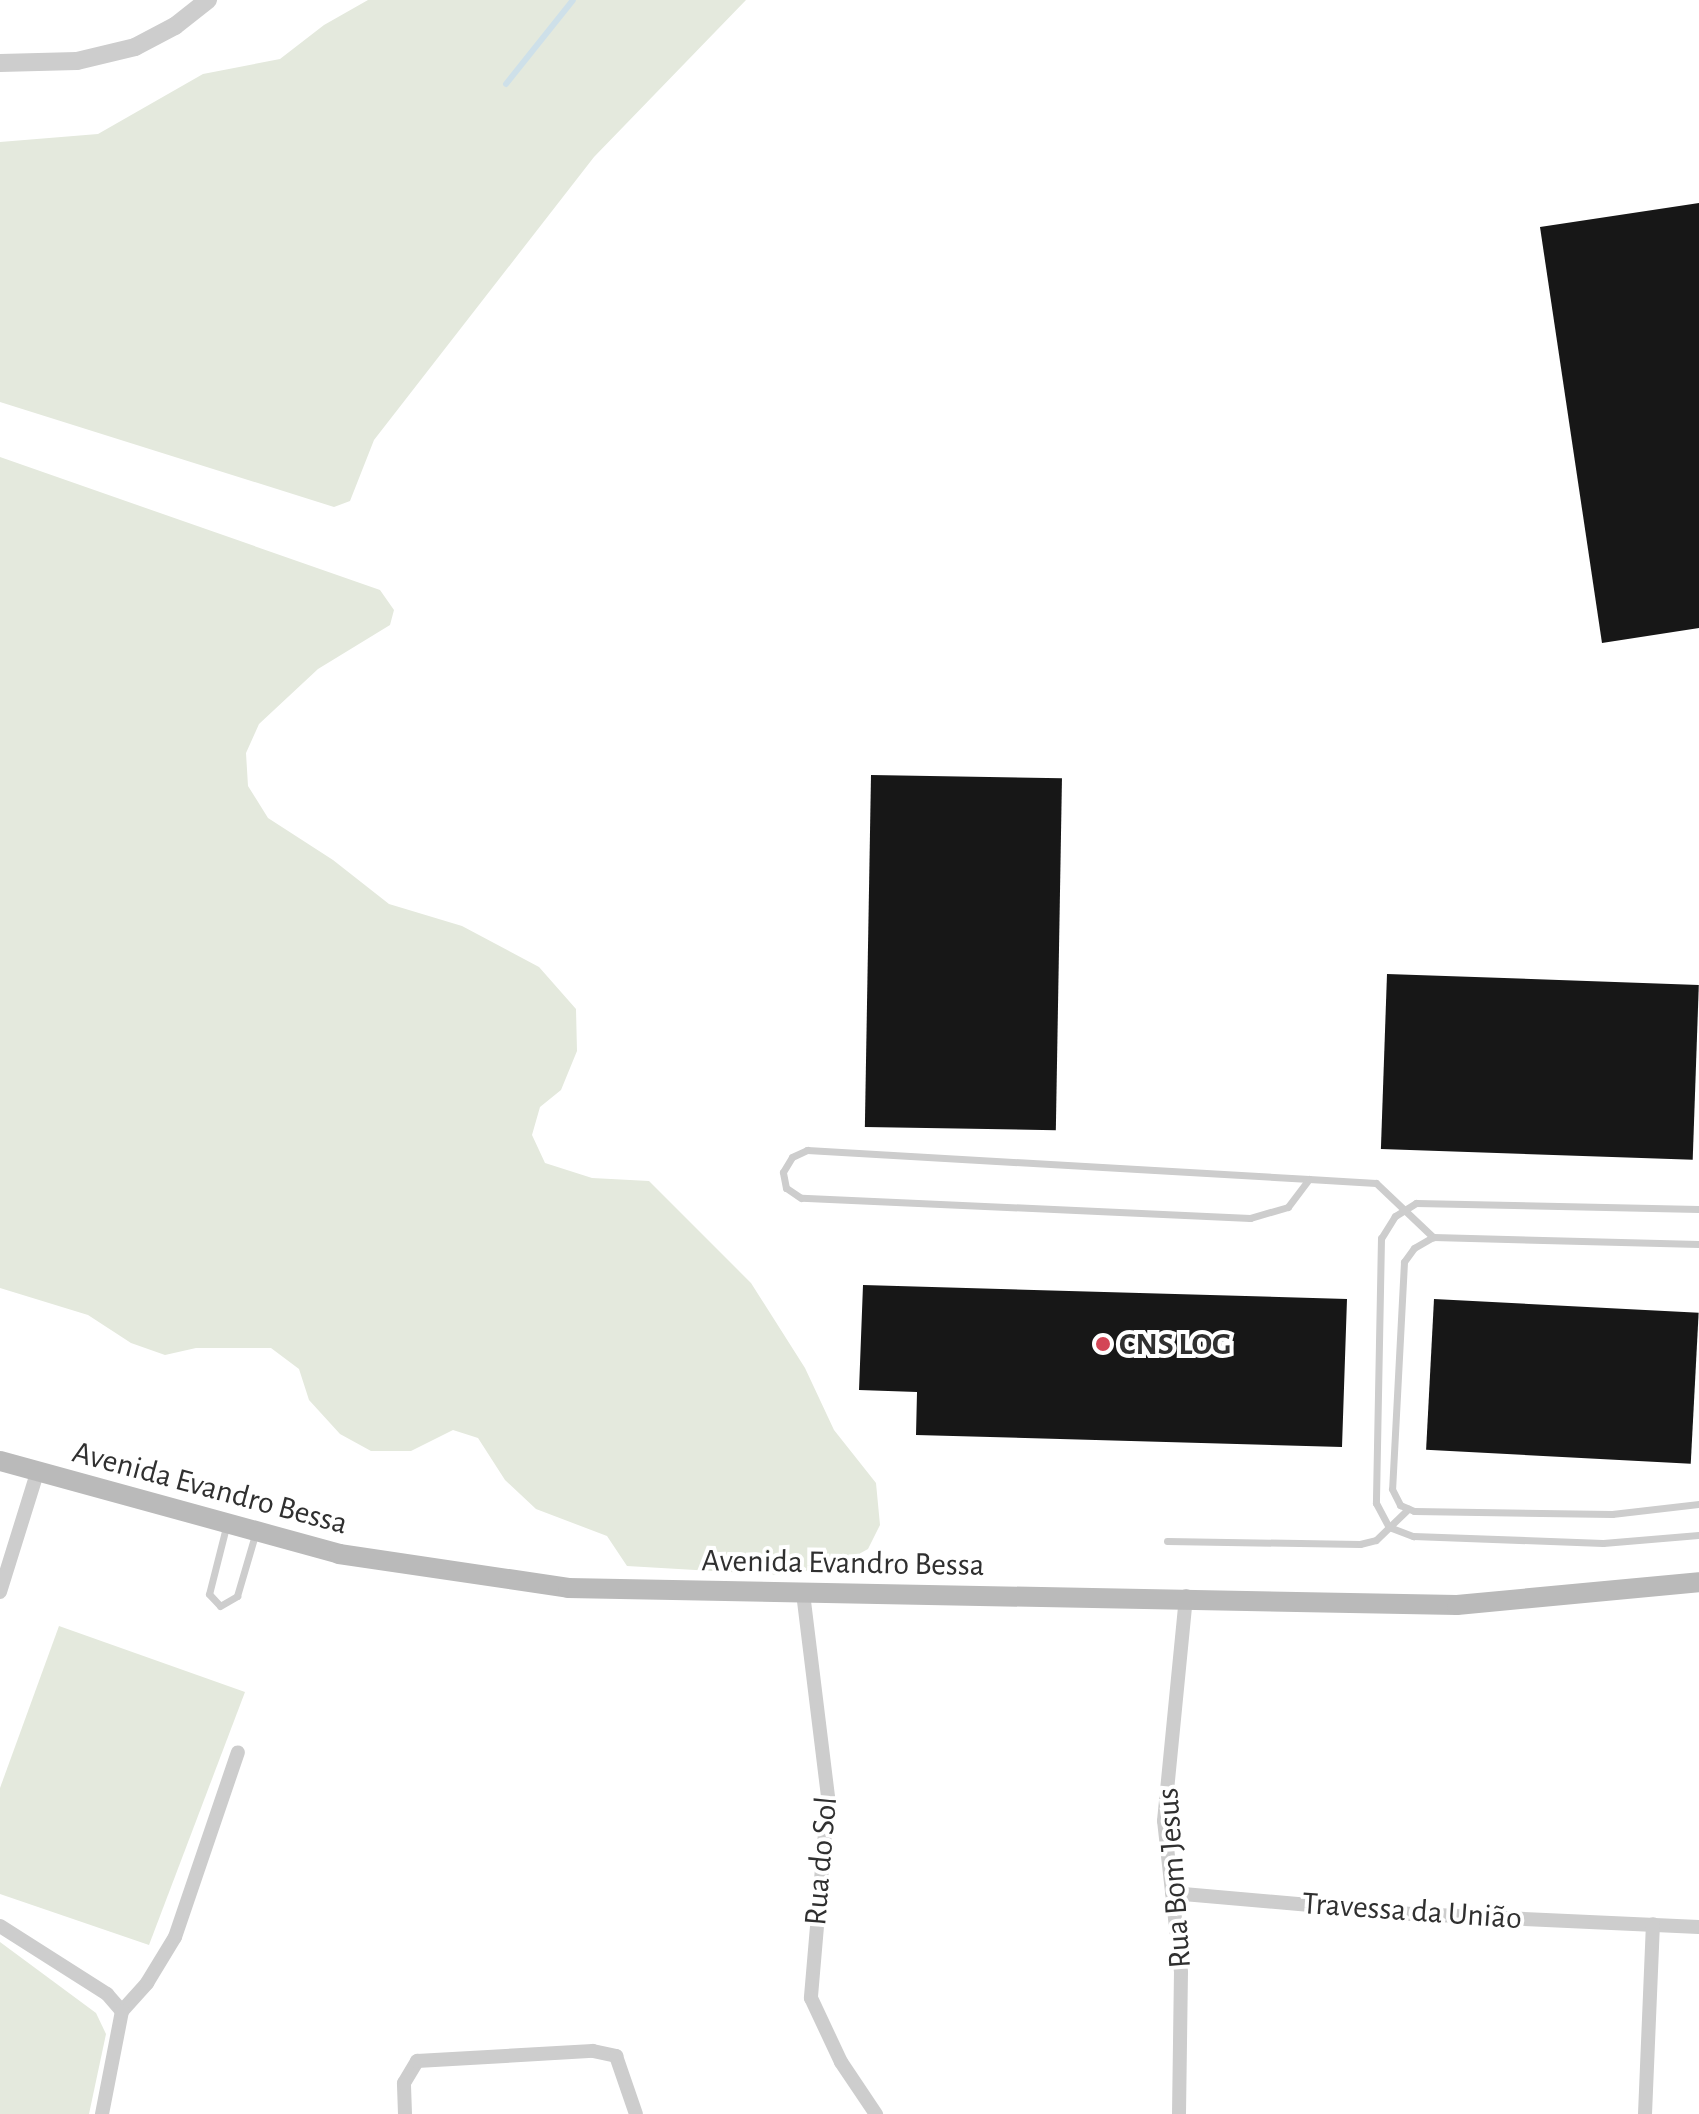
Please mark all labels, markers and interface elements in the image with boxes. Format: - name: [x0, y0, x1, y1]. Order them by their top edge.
- place label: CNS LOG: [1119, 1325, 1231, 1363]
- marker: CNS LOG: [1094, 1335, 1112, 1353]
- street label: Avenida Evandro Bessa: [68, 1433, 352, 1543]
- street label: Avenida Evandro Bessa: [701, 1541, 985, 1585]
- street label: Rua Bom Jesus: [1149, 1787, 1199, 1969]
- street label: Rua do Sol: [796, 1795, 846, 1927]
- street label: Travessa da União: [1301, 1884, 1523, 1938]

